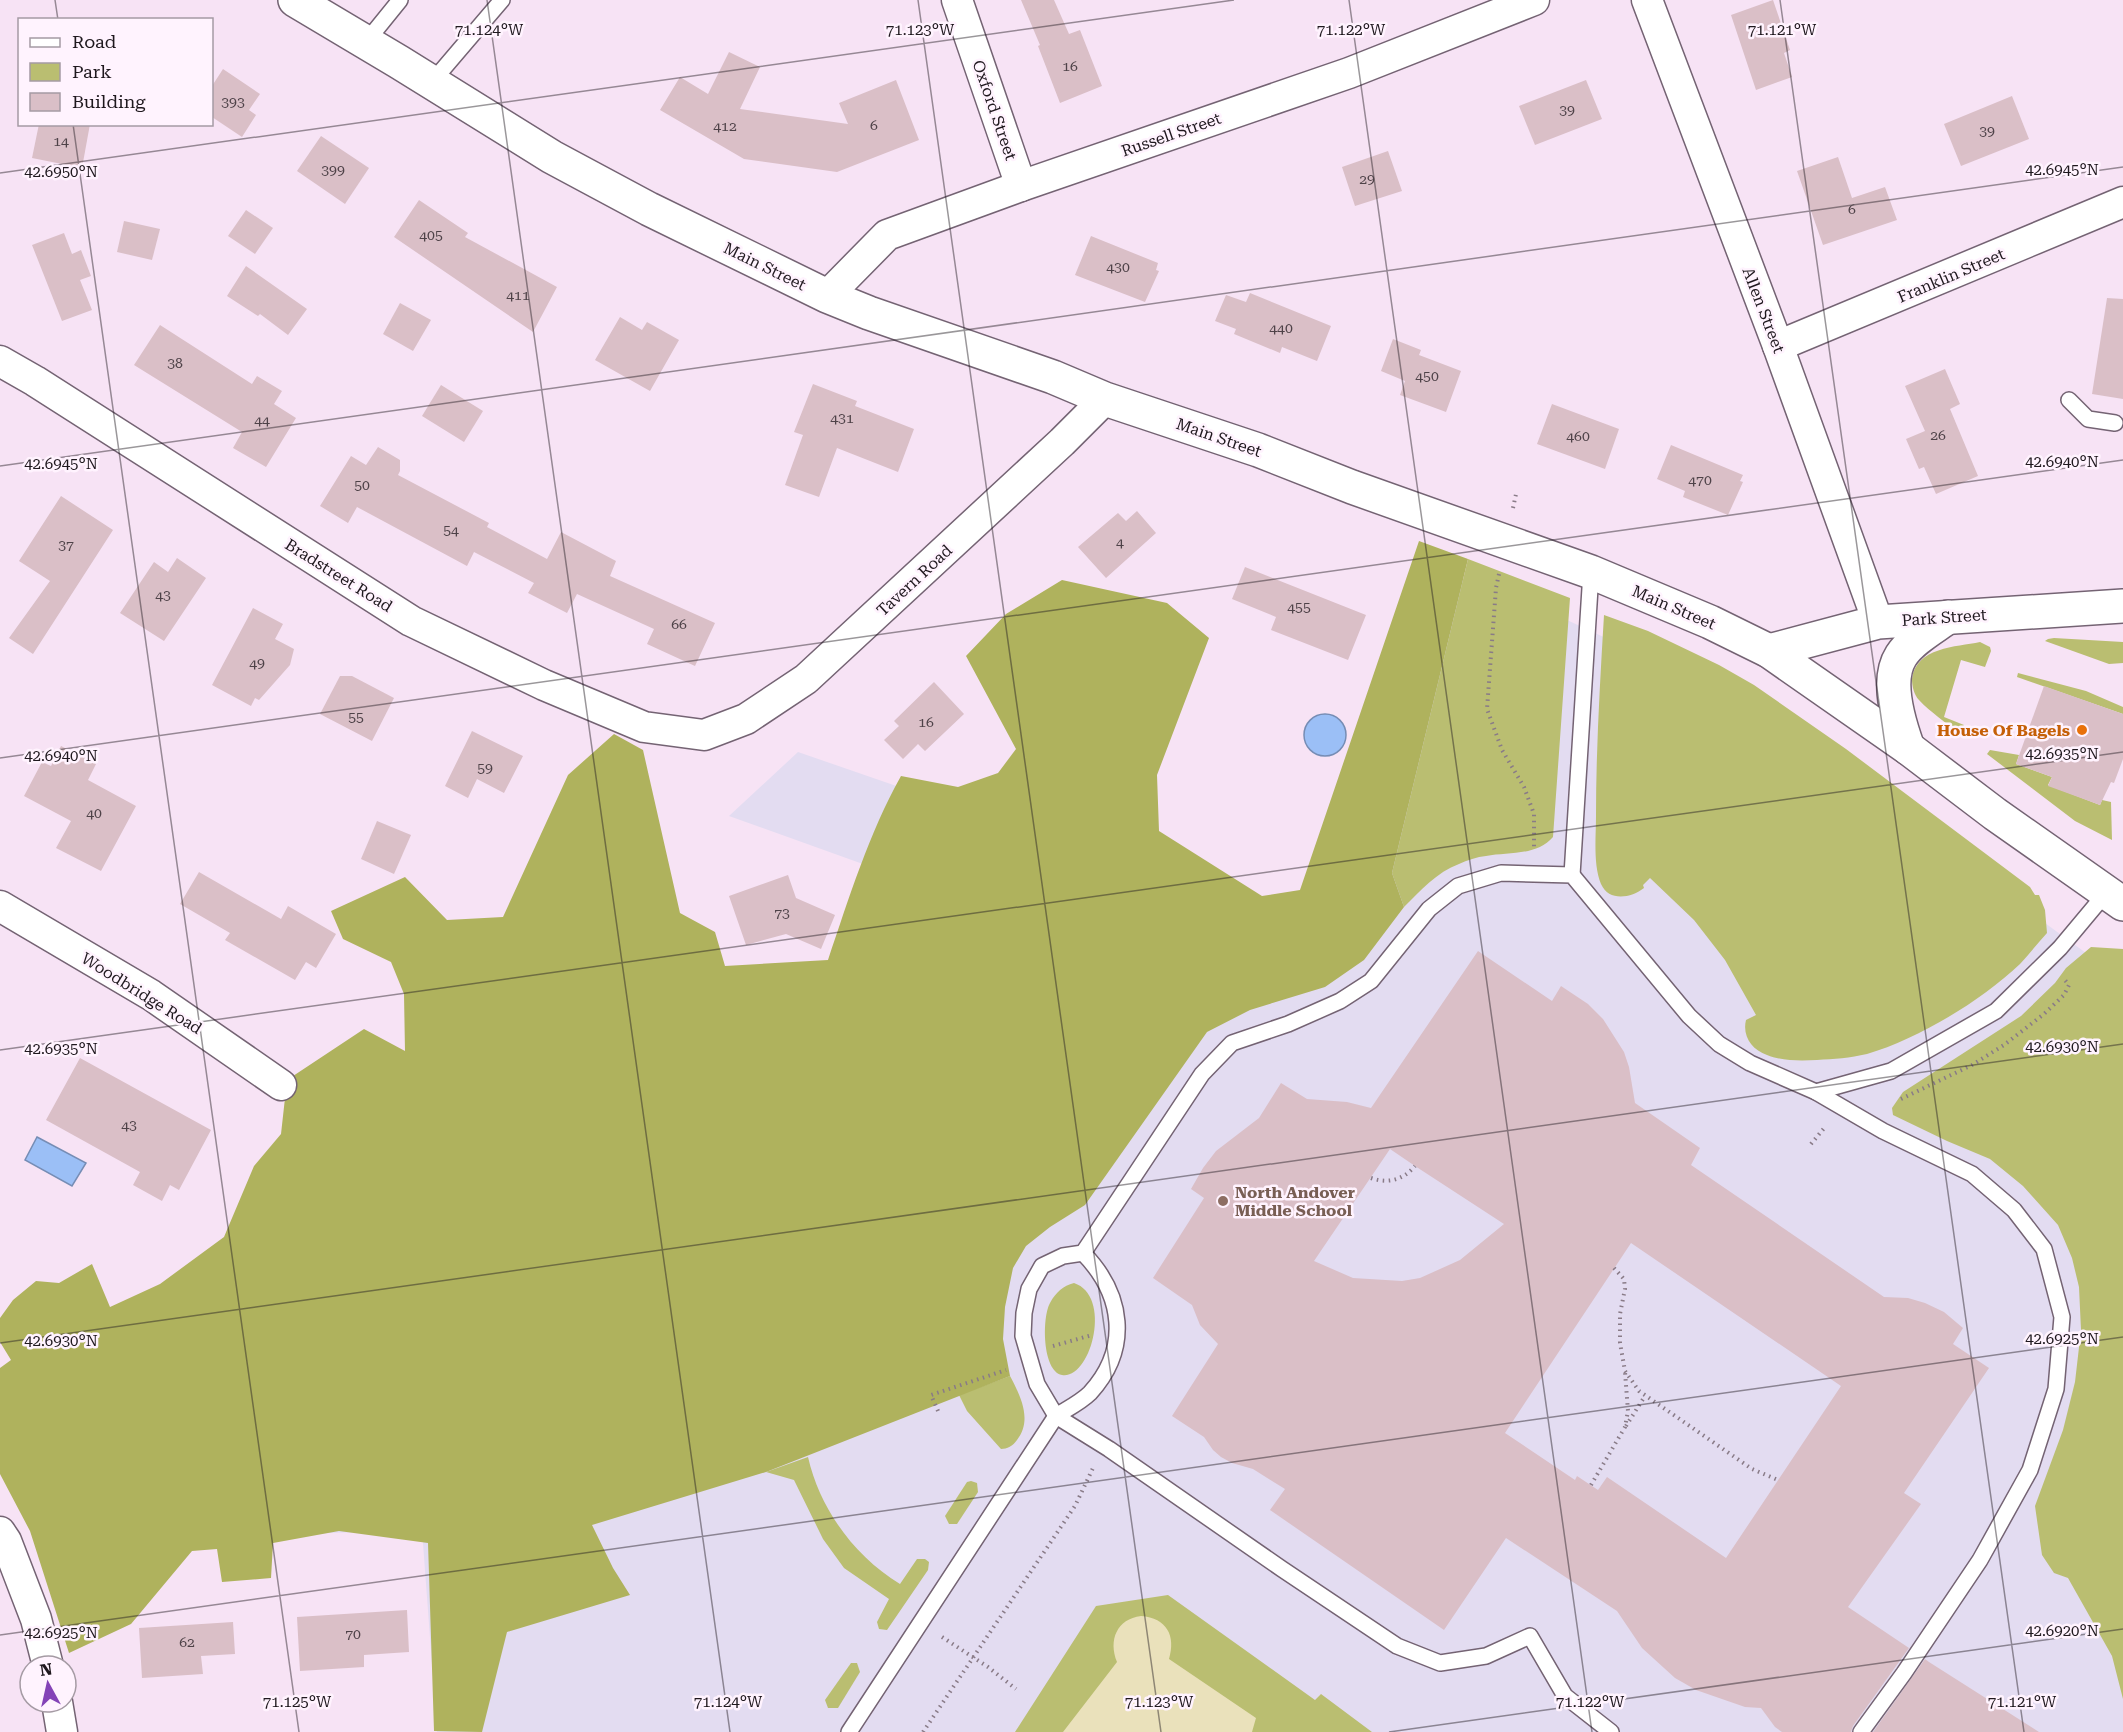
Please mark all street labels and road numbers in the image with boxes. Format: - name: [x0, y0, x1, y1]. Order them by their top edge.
- street label: Oxford Street: [969, 58, 1021, 163]
- street label: Russell Street: [1119, 109, 1224, 160]
- street label: Main Street: [721, 238, 809, 295]
- street label: Franklin Street: [1895, 244, 2008, 307]
- street label: Allen Street: [1738, 265, 1789, 356]
- street label: Main Street: [1174, 414, 1264, 461]
- street label: Bradstreet Road: [282, 535, 396, 616]
- street label: Tavern Road: [873, 541, 956, 620]
- street label: Main Street: [1629, 581, 1719, 634]
- street label: Park Street: [1901, 605, 1987, 630]
- street label: Woodbridge Road: [78, 949, 206, 1038]

